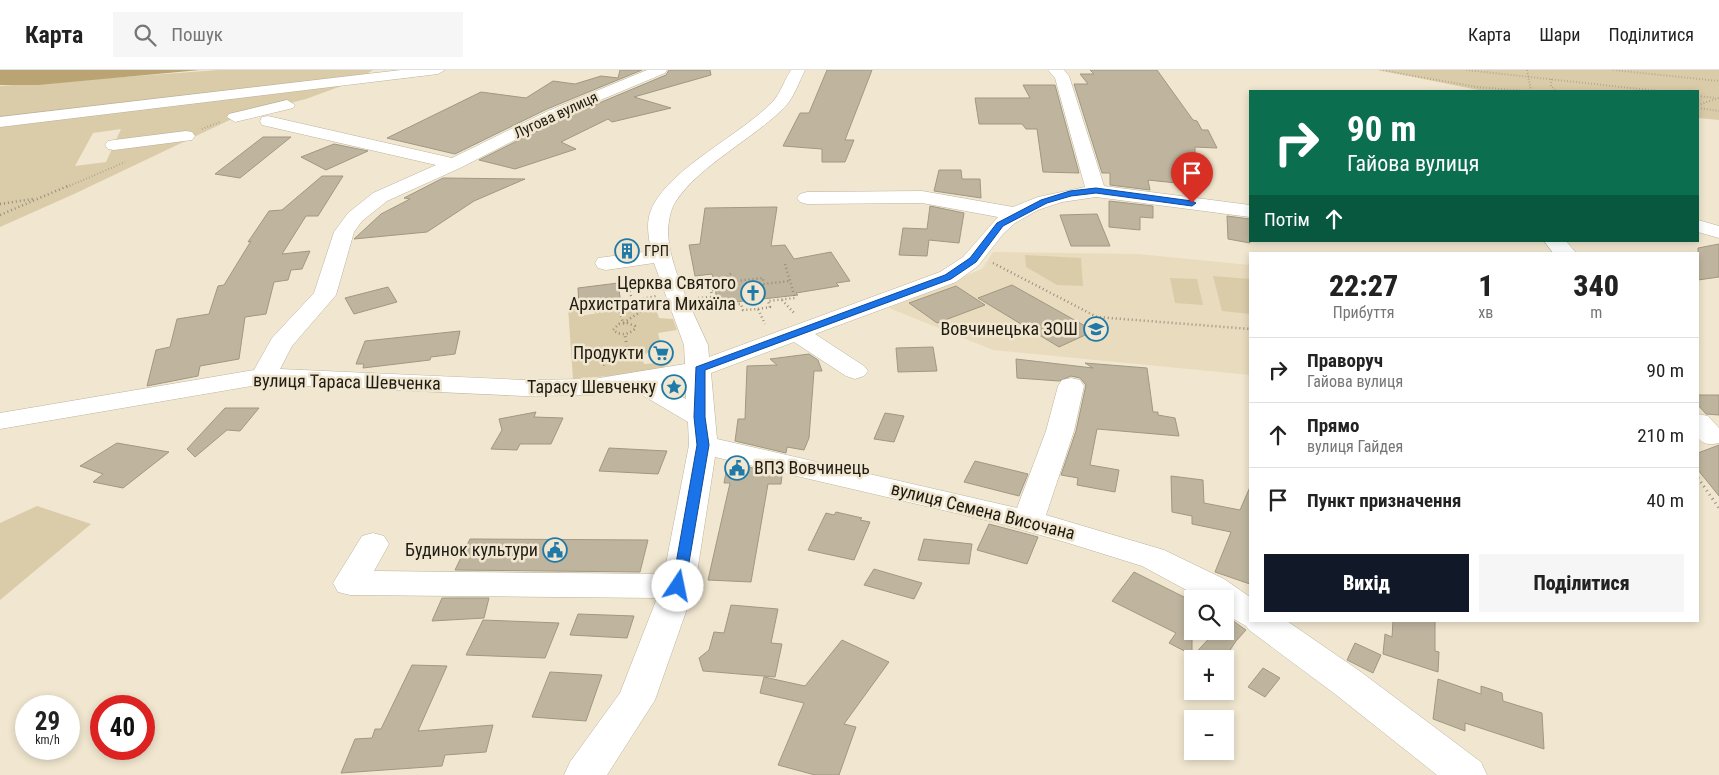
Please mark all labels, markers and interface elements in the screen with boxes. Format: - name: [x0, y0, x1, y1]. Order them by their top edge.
- search box: [113, 12, 463, 57]
- text: Карта: [25, 21, 83, 49]
- icon: search: [131, 21, 159, 49]
- text: Пошук: [171, 23, 223, 46]
- text: Карта: [1468, 24, 1511, 45]
- text: Шари: [1539, 24, 1580, 45]
- text: Поділитися: [1608, 24, 1694, 45]
- street label: Лугова вулиця: [511, 88, 601, 142]
- text: 90 m: [1347, 109, 1416, 150]
- icon: right: [1264, 110, 1329, 175]
- text: Гайова вулиця: [1347, 151, 1479, 176]
- pin: [1171, 152, 1213, 203]
- icon: arrive: [1178, 159, 1206, 187]
- icon: ahead: [1320, 205, 1348, 233]
- text: Потім: [1264, 208, 1310, 231]
- building icon: ГРП: [614, 238, 640, 264]
- place label: ГРП: [644, 242, 669, 260]
- text: 22:27: [1329, 268, 1398, 303]
- text: 1: [1478, 268, 1493, 303]
- text: 340: [1573, 268, 1619, 303]
- place label: Церква Святого Архистратига Михаїла: [569, 272, 736, 314]
- church icon: Церква Святого Архистратига Михаїла: [740, 280, 766, 306]
- text: Прибуття: [1333, 303, 1394, 322]
- text: хв: [1478, 303, 1493, 322]
- text: m: [1590, 303, 1602, 322]
- school or university icon: Вовчинецька ЗОШ: [1083, 316, 1109, 342]
- place label: Вовчинецька ЗОШ: [940, 318, 1078, 339]
- supermarket icon: Продукти: [648, 340, 674, 366]
- place label: Продукти: [573, 342, 644, 363]
- text: Праворуч: [1307, 349, 1383, 372]
- icon: right: [1264, 356, 1292, 384]
- text: 90 m: [1647, 359, 1684, 382]
- street label: вулиця Тараса Шевченка: [253, 369, 441, 394]
- text: Гайова вулиця: [1307, 372, 1403, 391]
- place icon: Тарасу Шевченку: [661, 374, 687, 400]
- place label: Тарасу Шевченку: [527, 376, 656, 397]
- text: Прямо: [1307, 414, 1360, 437]
- icon: ahead: [1264, 421, 1292, 449]
- text: 210 m: [1637, 424, 1684, 447]
- text: вулиця Гайдея: [1307, 437, 1403, 456]
- public building icon: ВПЗ Вовчинець: [724, 455, 750, 481]
- place label: ВПЗ Вовчинець: [754, 457, 870, 478]
- street label: вулиця Семена Височана: [889, 477, 1077, 544]
- icon: arrive: [1264, 486, 1292, 514]
- text: Пункт призначення: [1307, 489, 1461, 512]
- text: 40 m: [1647, 489, 1684, 512]
- public building icon: Будинок культури: [542, 537, 568, 563]
- place label: Будинок культури: [405, 539, 538, 560]
- button: Вихід: [1264, 554, 1469, 612]
- button: Поділитися: [1479, 554, 1684, 612]
- position arrow: [651, 559, 703, 611]
- map controls: [1184, 590, 1234, 760]
- button: search: [1184, 590, 1234, 640]
- button: +: [1184, 650, 1234, 700]
- speed limit sign: 40: [90, 695, 155, 760]
- text: 29: [35, 707, 60, 736]
- button: −: [1184, 710, 1234, 760]
- text: km/h: [35, 733, 60, 747]

